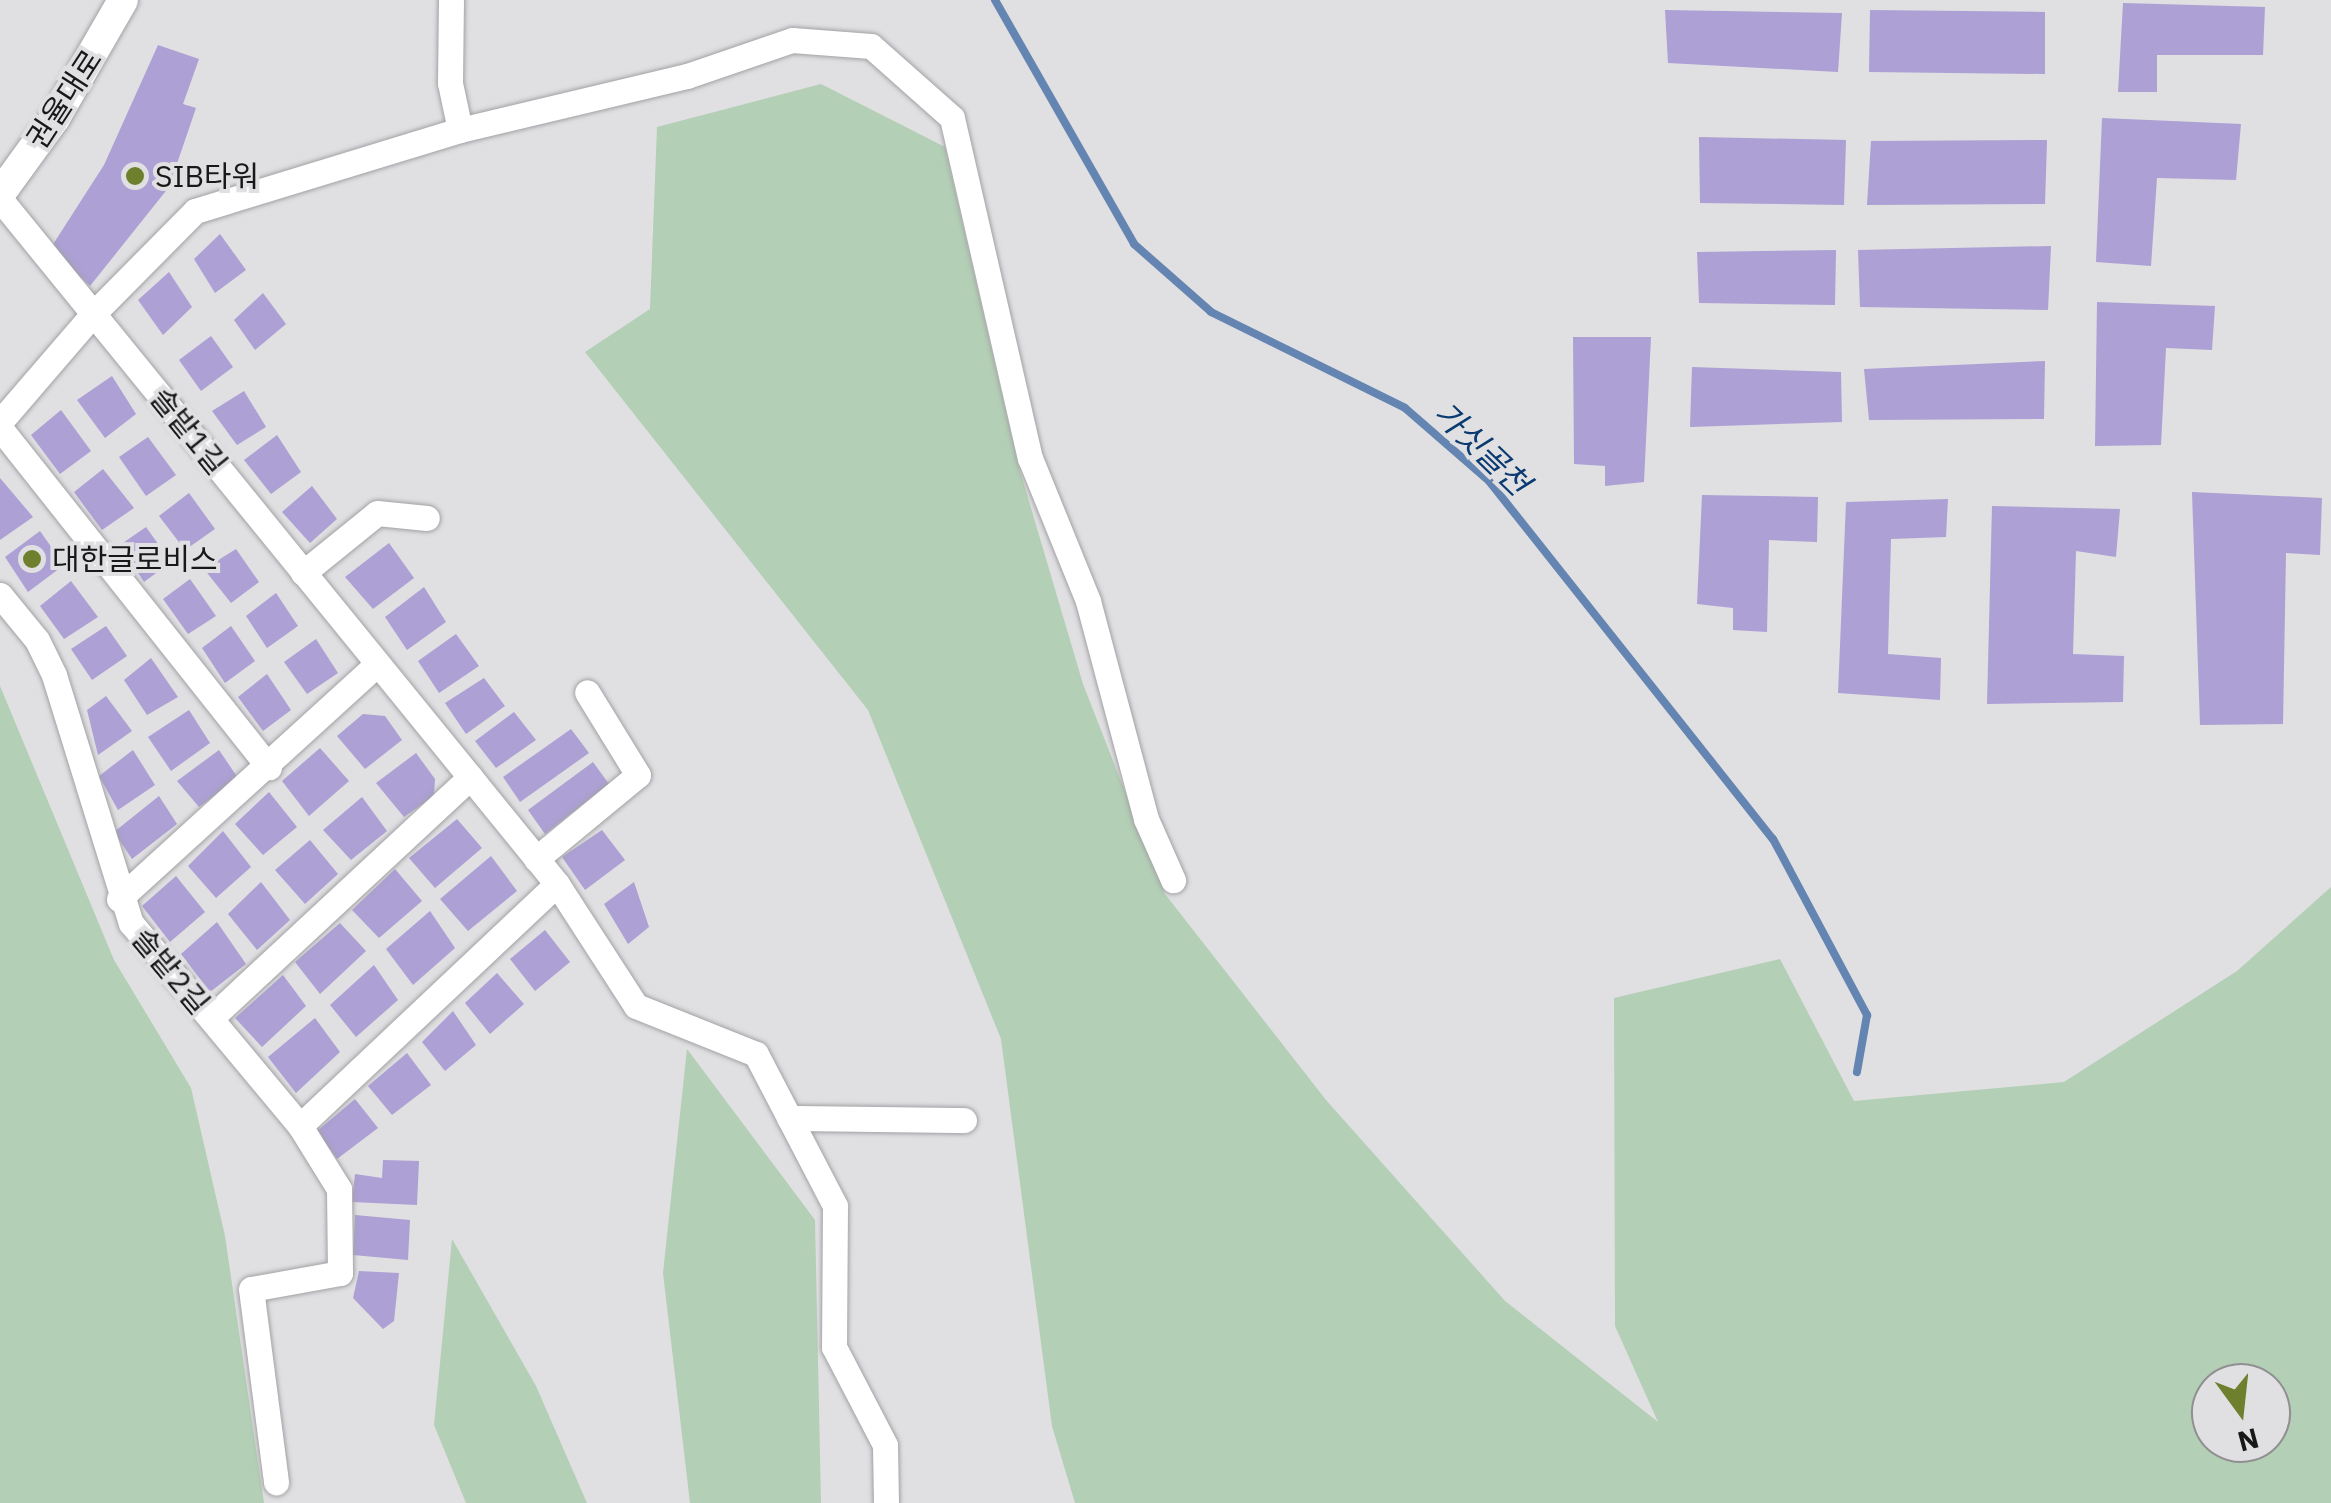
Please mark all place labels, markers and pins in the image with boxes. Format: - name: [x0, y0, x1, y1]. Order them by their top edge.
- place label: SIB타워: [155, 158, 259, 194]
- marker: SIB타워: [124, 165, 146, 187]
- place label: 대한글로비스: [52, 541, 218, 577]
- marker: 대한글로비스: [21, 548, 43, 570]

